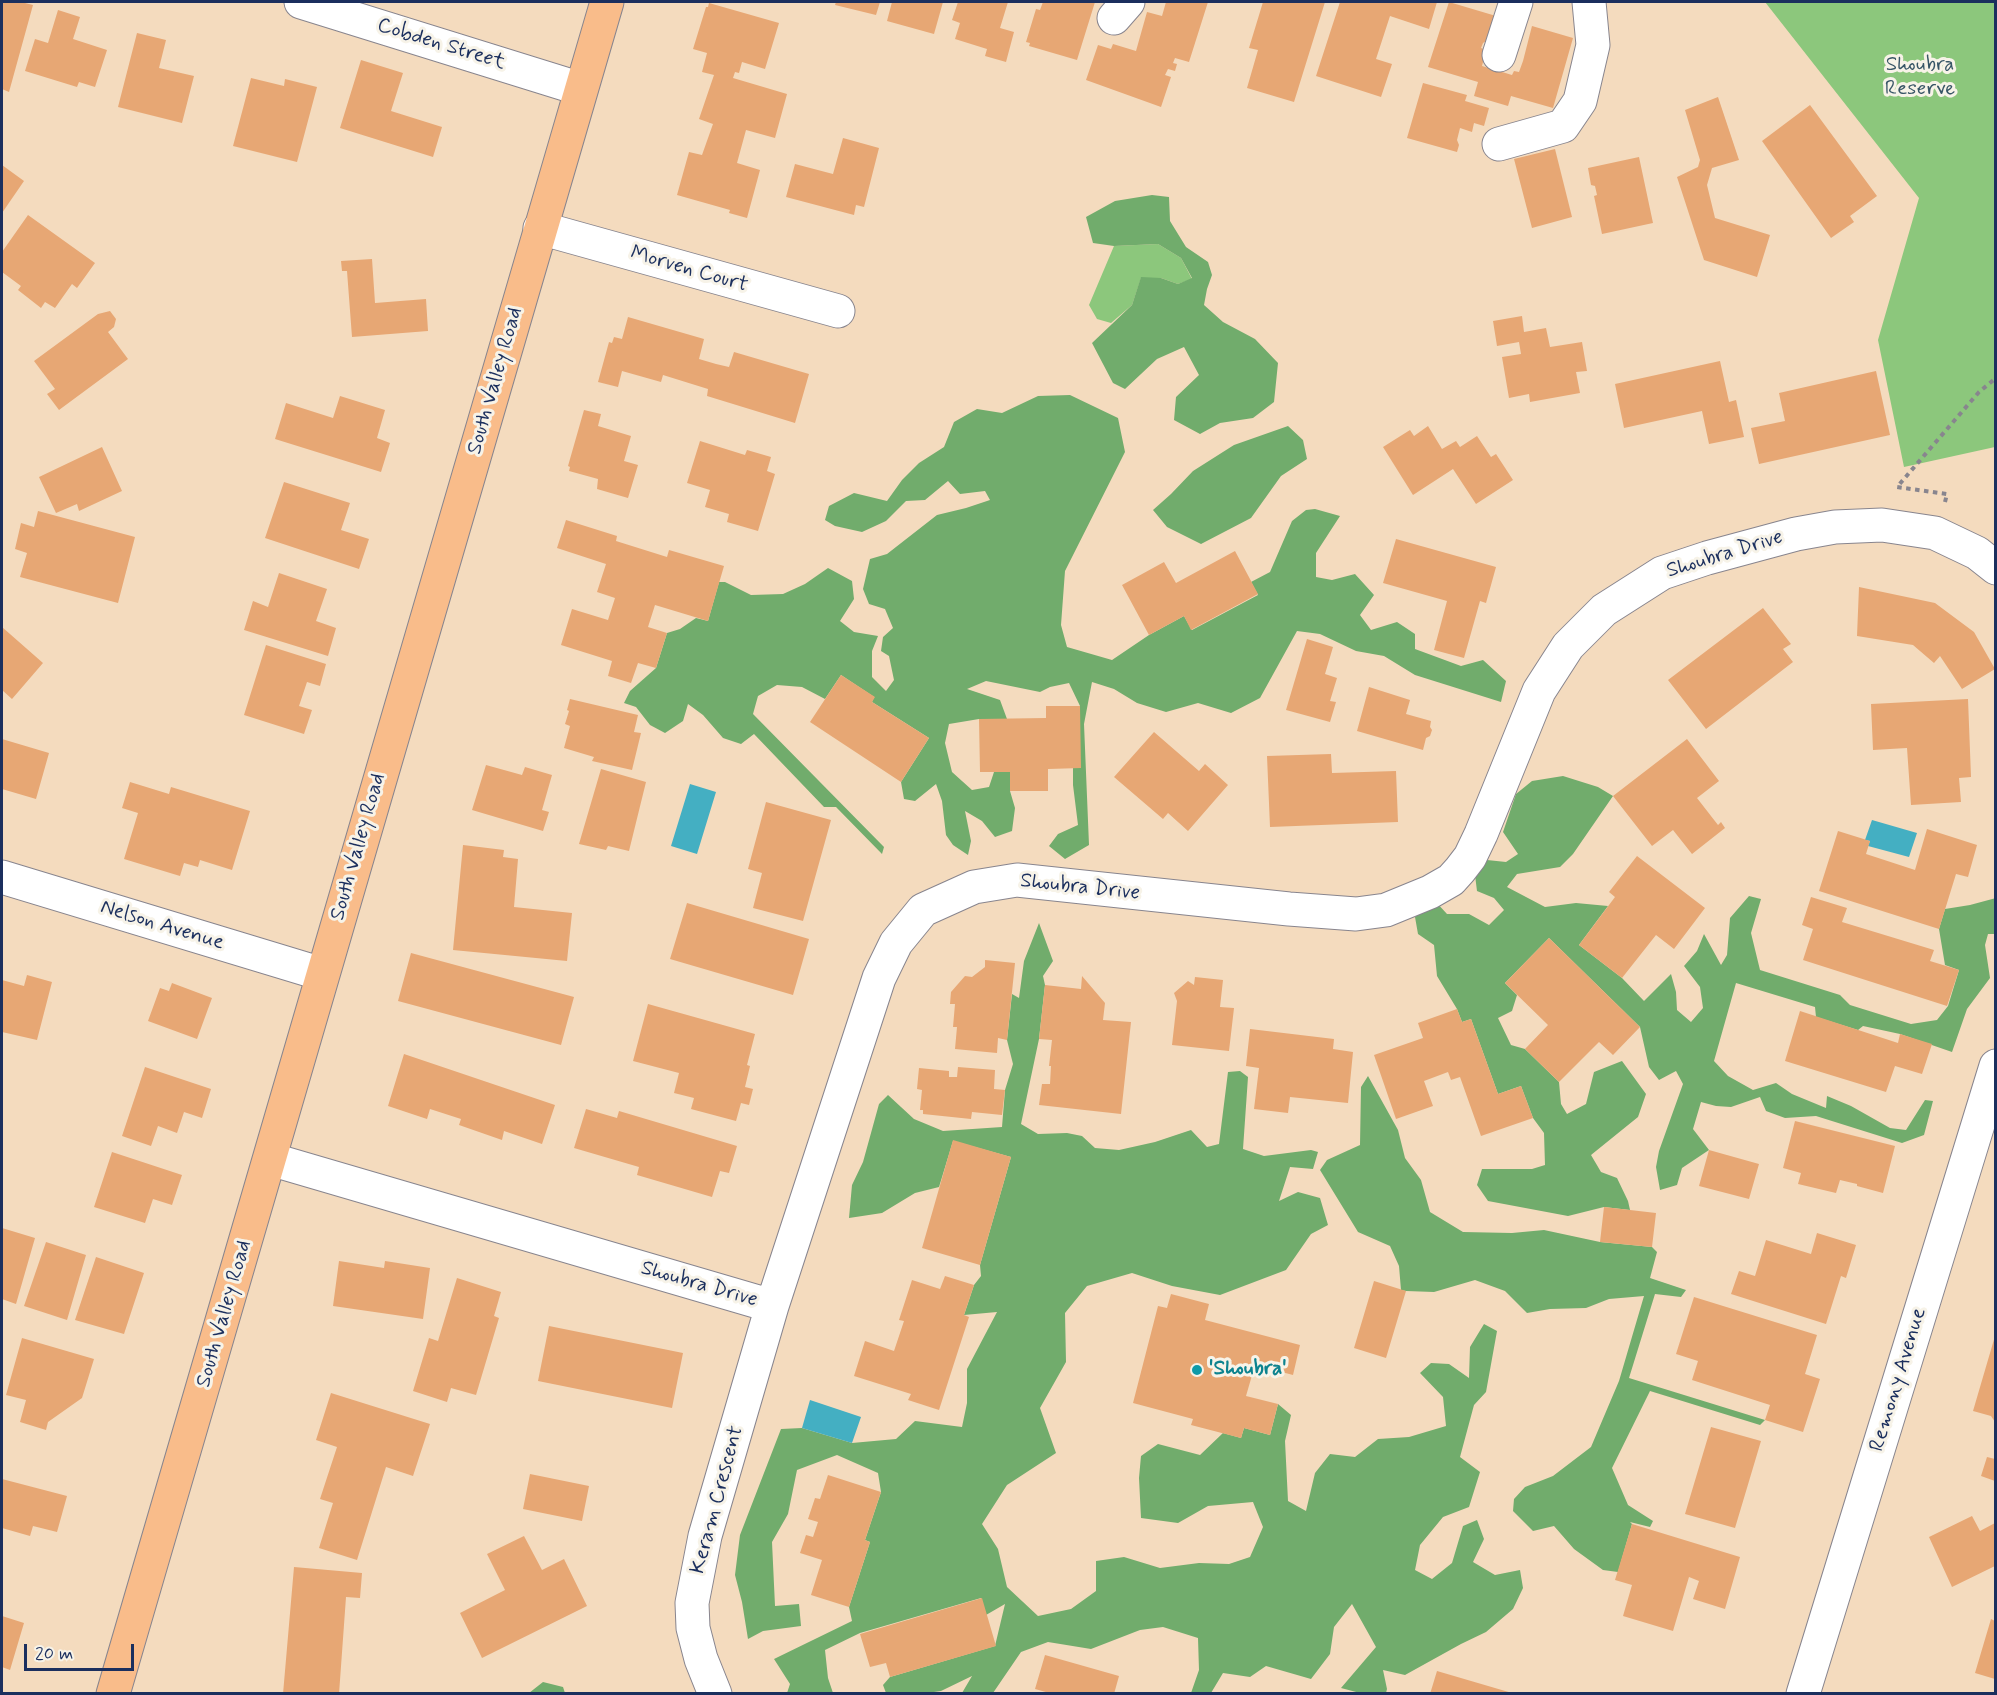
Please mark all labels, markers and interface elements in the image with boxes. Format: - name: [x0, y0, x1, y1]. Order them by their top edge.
- street label: Cobden Street: [374, 14, 508, 76]
- park label: Shoubra Reserve: [1885, 53, 1955, 103]
- street label: Morven Court: [627, 241, 751, 299]
- street label: South Valley Road: [463, 305, 529, 457]
- street label: Shoubra Drive: [1664, 525, 1786, 585]
- street label: South Valley Road: [326, 771, 392, 923]
- street label: Shoubra Drive: [1019, 869, 1141, 907]
- street label: Nelson Avenue: [97, 895, 227, 957]
- street label: South Valley Road: [192, 1238, 258, 1390]
- street label: Shoubra Drive: [638, 1256, 760, 1314]
- street label: Remony Avenue: [1865, 1305, 1933, 1455]
- place label: 'Shoubra': [1209, 1357, 1287, 1383]
- marker: 'Shoubra': [1190, 1363, 1204, 1377]
- street label: Keram Crescent: [686, 1423, 750, 1577]
- scale bar: [27, 1632, 136, 1670]
- text: 20 m: [35, 1642, 73, 1666]

